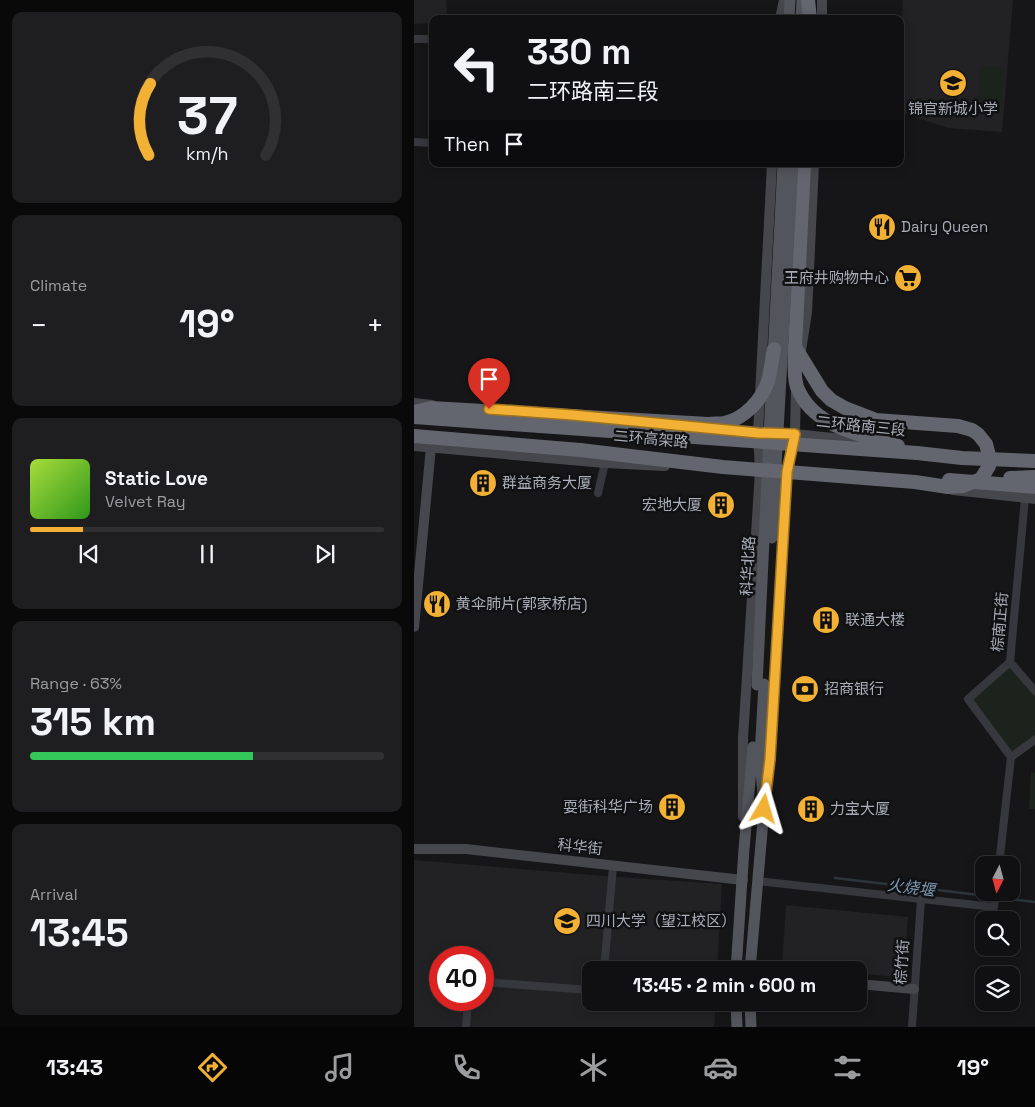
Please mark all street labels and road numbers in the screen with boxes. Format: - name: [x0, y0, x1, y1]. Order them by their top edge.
- street label: 二环路南三段: [815, 411, 907, 440]
- street label: 二环高架路: [613, 426, 689, 451]
- street label: 科华北路: [736, 536, 759, 596]
- street label: 棕南正街: [987, 591, 1012, 653]
- street label: 科华街: [557, 835, 603, 858]
- street label: 棕竹街: [890, 939, 913, 985]

